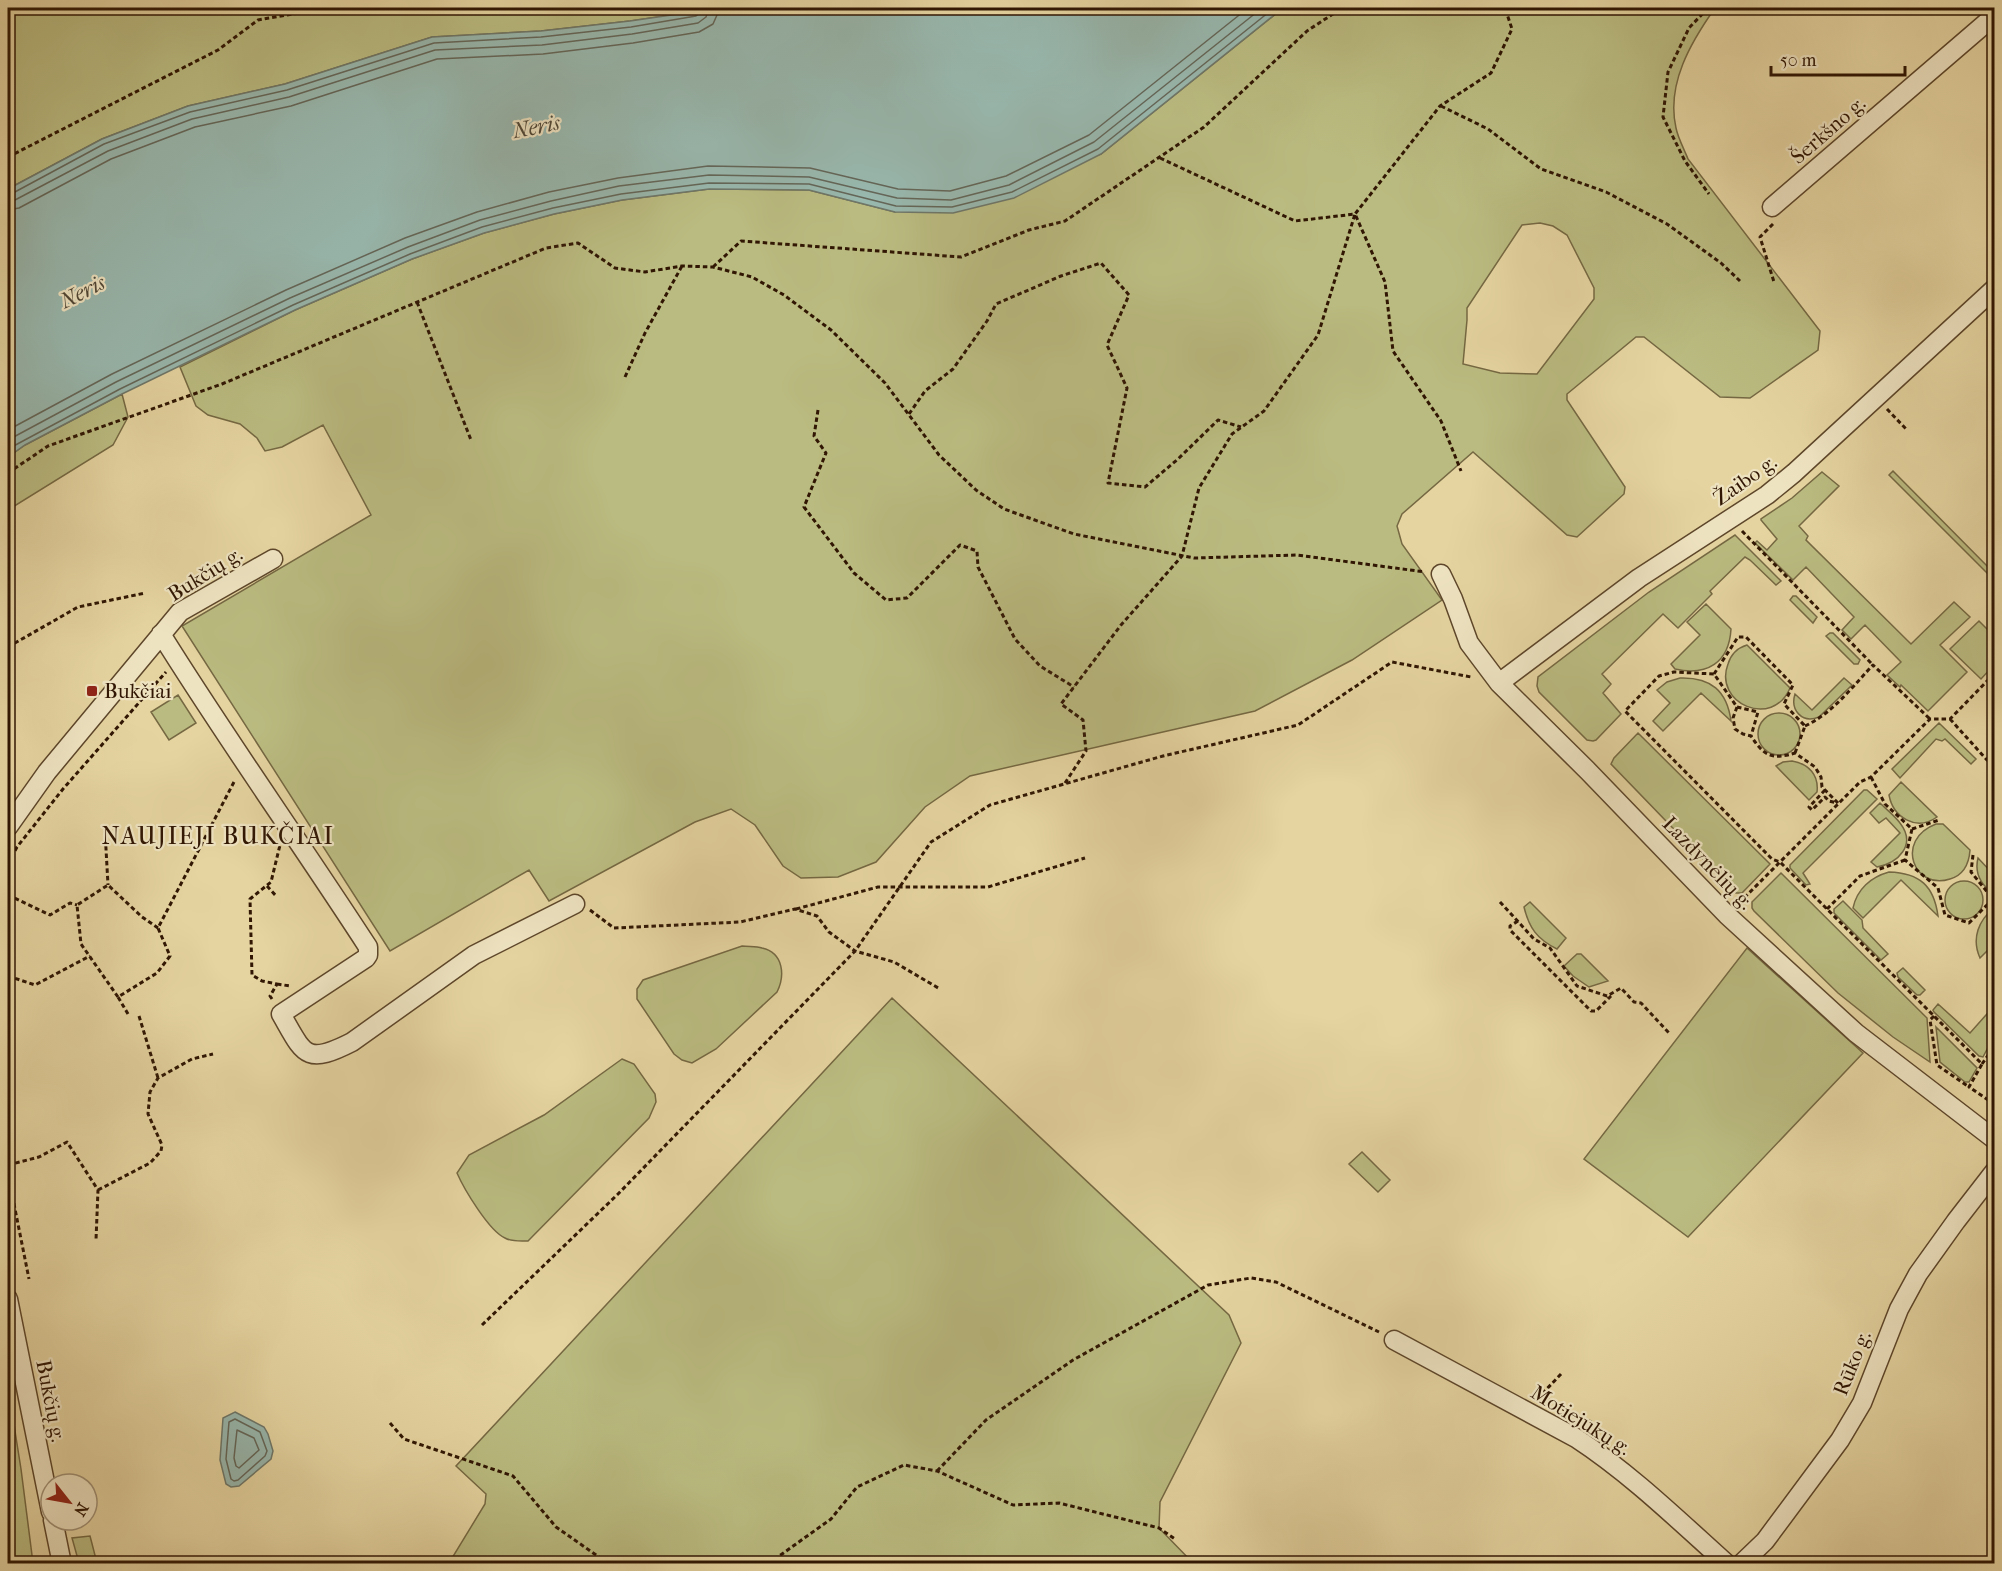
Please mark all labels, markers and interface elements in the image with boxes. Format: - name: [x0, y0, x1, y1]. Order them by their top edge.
- scale bar: [1771, 39, 1904, 77]
- text: 50 m: [1780, 50, 1817, 71]
- street label: Šerkšno g.: [1786, 91, 1870, 169]
- water label: Neris: [509, 109, 563, 144]
- water label: Neris: [55, 269, 111, 315]
- street label: Žaibo g.: [1709, 450, 1781, 510]
- street label: Bukčių g.: [163, 542, 247, 606]
- place label: Bukčiai: [104, 679, 171, 703]
- marker: Bukčiai: [85, 684, 99, 698]
- street label: Lazdynėlių g.: [1658, 812, 1758, 914]
- district label: NAUJIEJI BUKČIAI: [102, 821, 334, 850]
- street label: Rūko g.: [1828, 1327, 1876, 1399]
- street label: Bukčių g.: [31, 1358, 71, 1444]
- street label: Motiejukų g.: [1527, 1380, 1635, 1460]
- north arrow: [39, 1472, 99, 1532]
- text: N: [70, 1499, 93, 1520]

